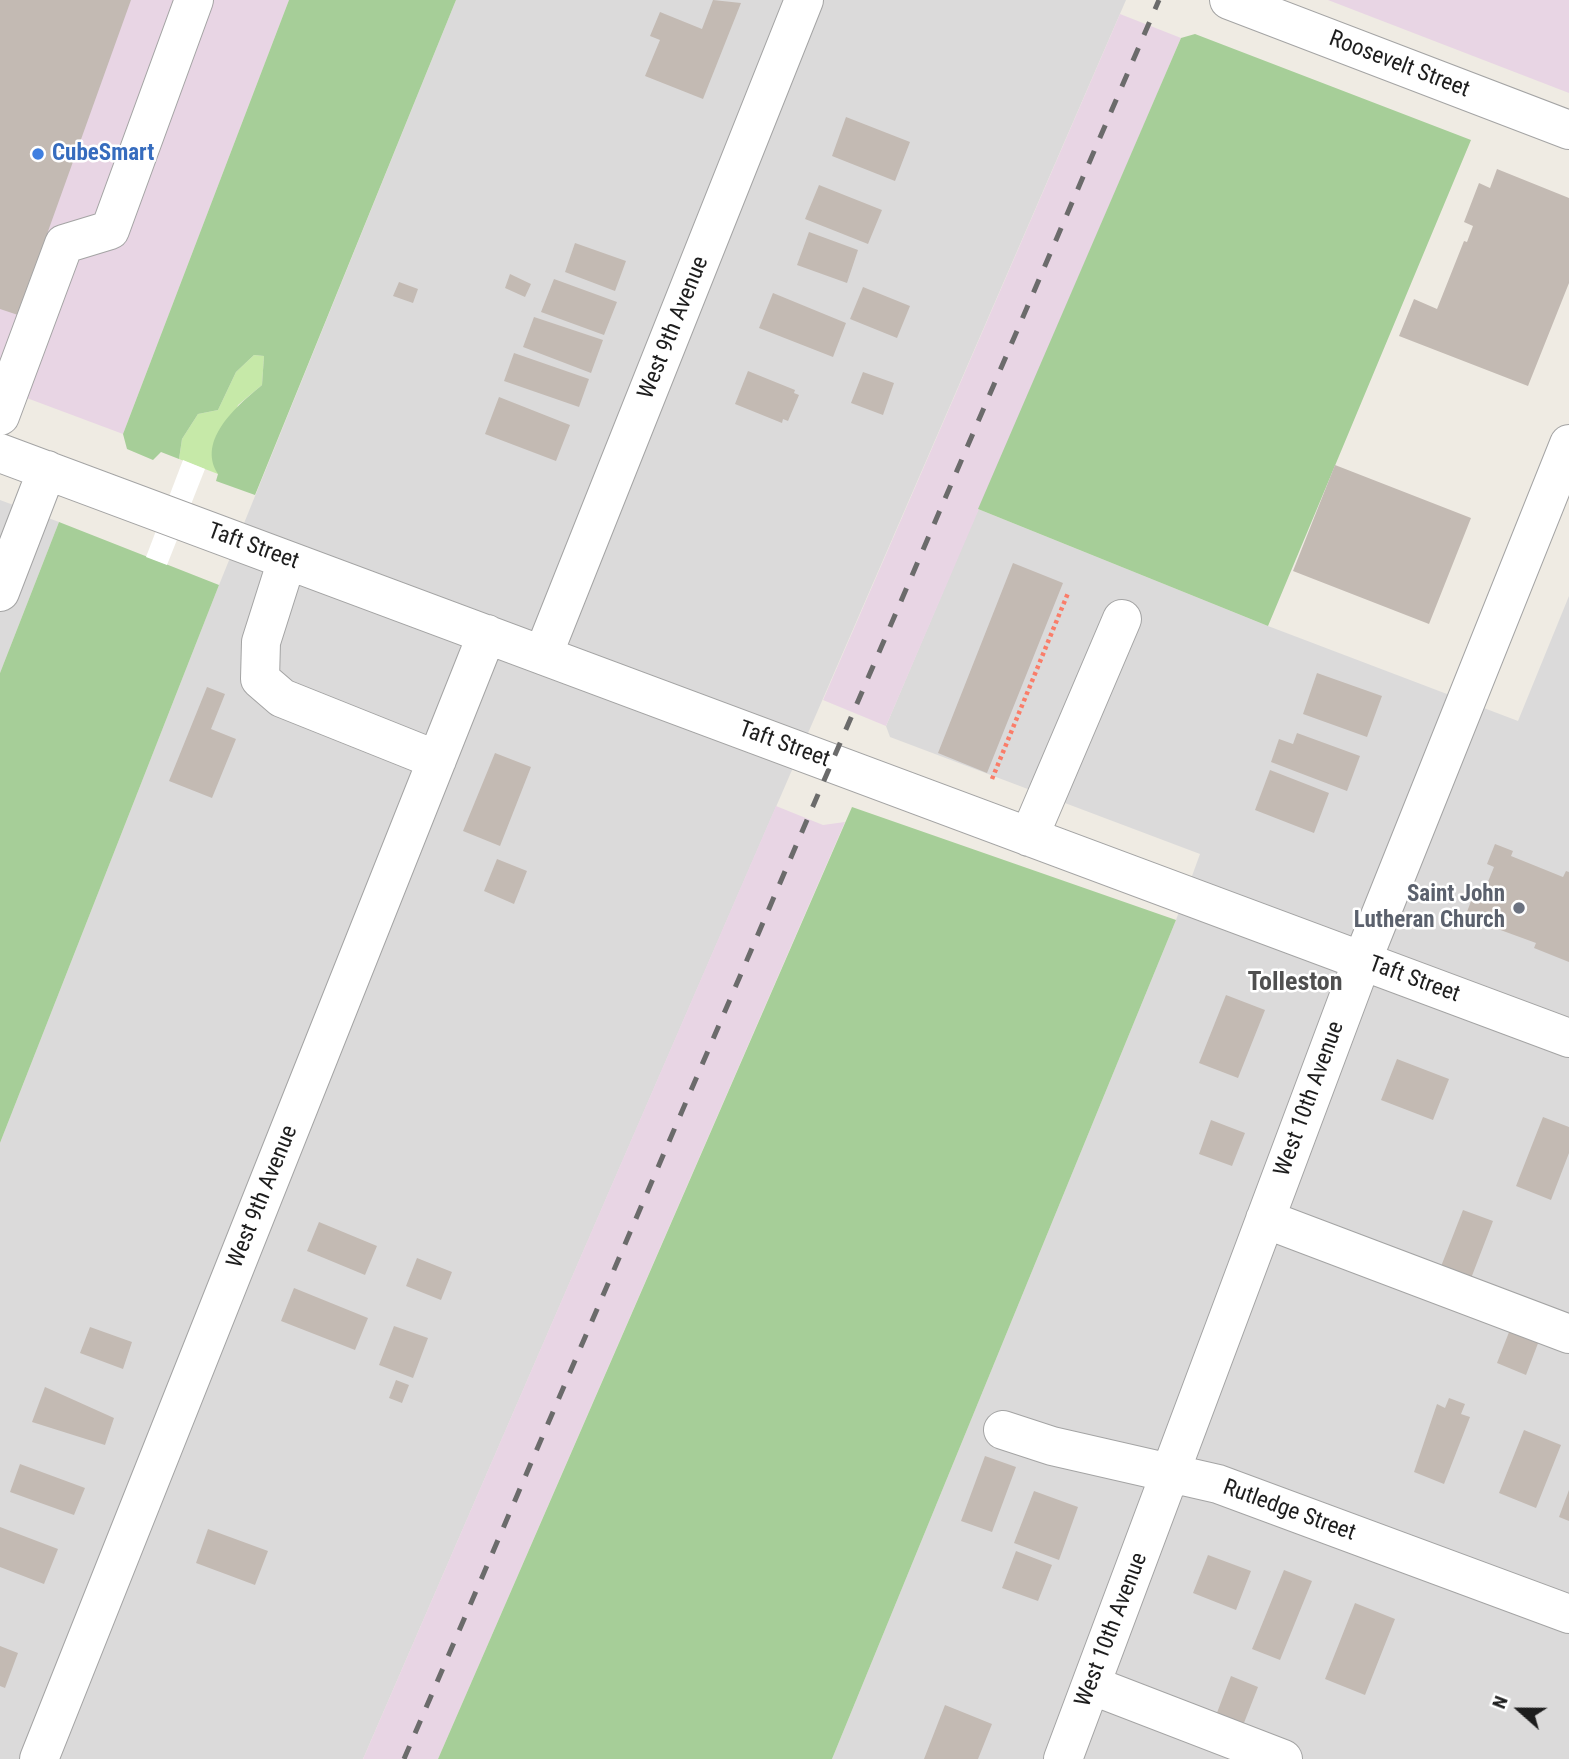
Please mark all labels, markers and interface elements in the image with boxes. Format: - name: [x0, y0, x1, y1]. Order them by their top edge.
- street label: Roosevelt Street: [1325, 26, 1473, 104]
- place label: CubeSmart: [52, 140, 154, 168]
- marker: CubeSmart: [30, 146, 46, 162]
- street label: West 9th Avenue: [633, 253, 715, 403]
- street label: Taft Street: [204, 518, 302, 576]
- street label: Taft Street: [735, 716, 833, 774]
- place label: Saint John Lutheran Church: [1354, 881, 1505, 935]
- marker: Saint John Lutheran Church: [1511, 900, 1527, 916]
- street label: Taft Street: [1365, 951, 1463, 1009]
- district label: Tolleston: [1247, 967, 1343, 999]
- street label: West 10th Avenue: [1269, 1018, 1351, 1180]
- street label: West 9th Avenue: [222, 1122, 304, 1272]
- street label: Rutledge Street: [1219, 1474, 1359, 1548]
- street label: West 10th Avenue: [1070, 1549, 1154, 1711]
- north arrow: [1485, 1675, 1555, 1745]
- text: N: [1487, 1693, 1513, 1712]

